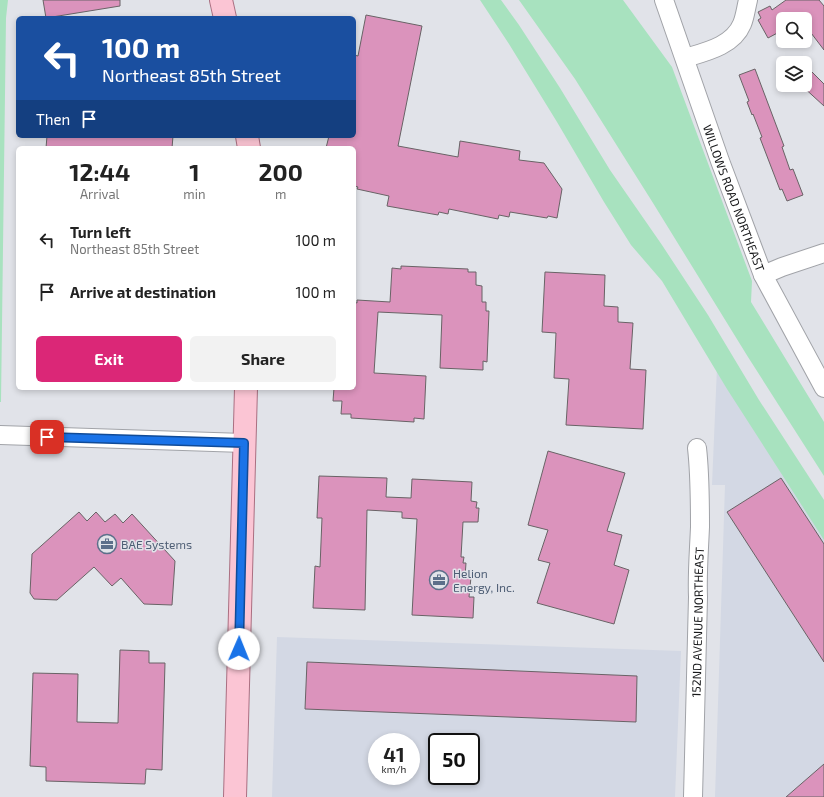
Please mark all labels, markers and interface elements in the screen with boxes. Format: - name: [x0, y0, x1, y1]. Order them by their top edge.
- map controls: [776, 12, 812, 92]
- button: search: [776, 12, 812, 48]
- text: 100 m: [102, 30, 180, 64]
- icon: left: [36, 32, 88, 84]
- button: layers: [776, 56, 812, 92]
- text: Northeast 85th Street: [102, 64, 281, 86]
- icon: arrive: [78, 108, 100, 130]
- text: Then: [36, 110, 70, 128]
- street label: WILLOWS ROAD NORTHEAST: [701, 122, 768, 273]
- text: 12:44: [69, 157, 130, 186]
- text: 1: [189, 157, 200, 186]
- text: 200: [259, 157, 303, 186]
- text: Arrival: [80, 186, 119, 202]
- text: min: [183, 186, 205, 202]
- text: m: [275, 186, 286, 202]
- text: Turn left: [70, 223, 131, 241]
- icon: left: [36, 229, 58, 251]
- text: 100 m: [295, 231, 336, 249]
- text: Northeast 85th Street: [70, 241, 199, 257]
- icon: arrive: [36, 281, 58, 303]
- text: Arrive at destination: [70, 283, 216, 301]
- text: 100 m: [295, 283, 336, 301]
- button: Exit: [36, 336, 182, 382]
- button: Share: [190, 336, 336, 382]
- pin: [30, 420, 64, 454]
- icon: arrive: [36, 426, 58, 448]
- office icon: BAE Systems: [96, 533, 118, 555]
- place label: BAE Systems: [121, 537, 192, 551]
- street label: 152ND AVENUE NORTHEAST: [688, 547, 706, 697]
- place label: Helion Energy, Inc.: [453, 566, 515, 594]
- office icon: Helion Energy, Inc.: [428, 569, 450, 591]
- position arrow: [218, 628, 260, 670]
- speed limit sign: 50: [428, 733, 480, 785]
- text: 41: [383, 742, 405, 766]
- text: km/h: [382, 763, 406, 775]

